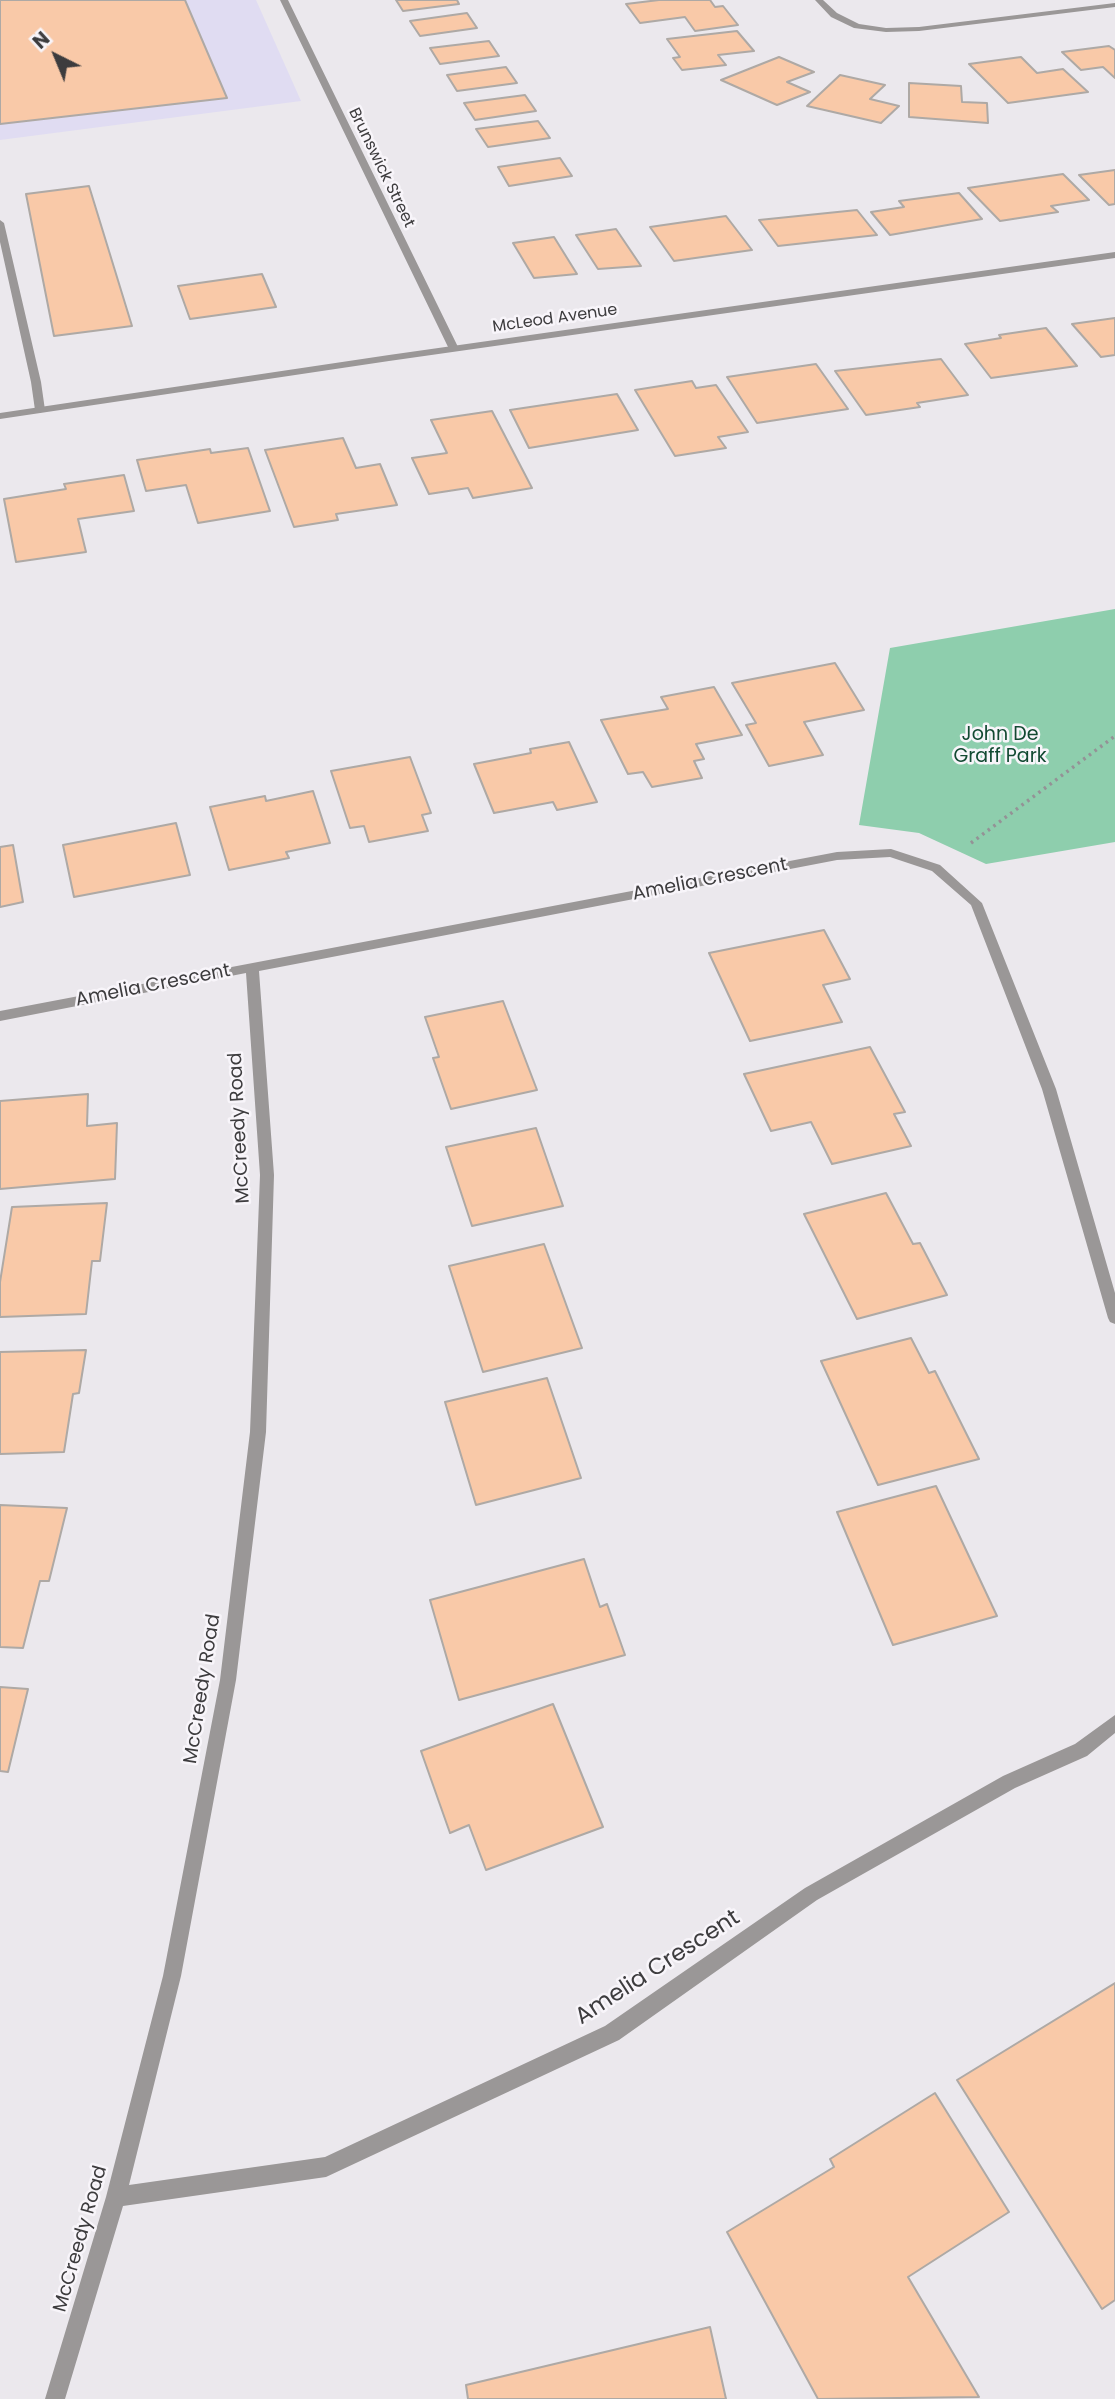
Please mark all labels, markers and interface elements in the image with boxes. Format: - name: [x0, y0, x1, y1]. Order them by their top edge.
- north arrow: [21, 21, 91, 91]
- text: N: [27, 26, 56, 55]
- street label: Brunswick Street: [344, 105, 418, 231]
- street label: McLeod Avenue: [491, 301, 619, 337]
- park label: John De Graff Park: [953, 724, 1047, 768]
- street label: Amelia Crescent: [631, 854, 789, 906]
- street label: Amelia Crescent: [74, 960, 232, 1012]
- street label: McCreedy Road: [225, 1052, 255, 1204]
- street label: McCreedy Road: [180, 1613, 226, 1765]
- street label: Amelia Crescent: [571, 1905, 745, 2031]
- street label: McCreedy Road: [49, 2163, 113, 2315]

